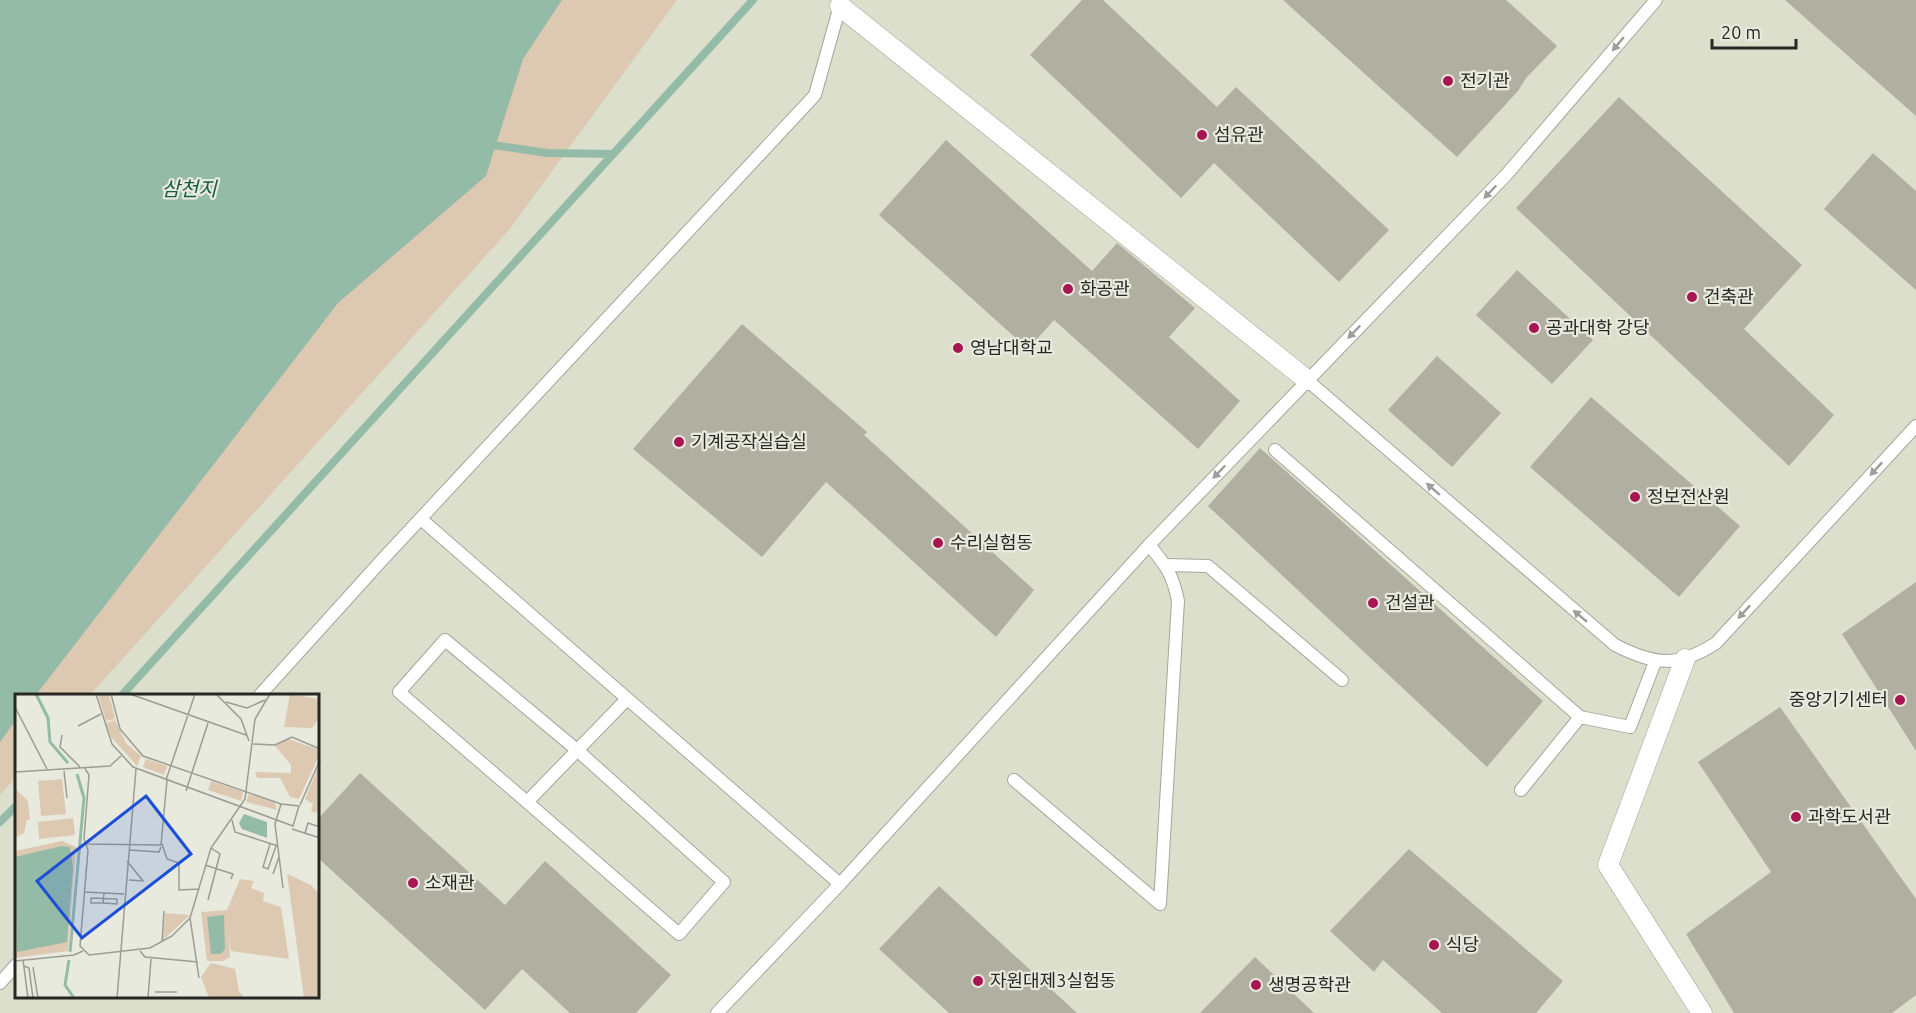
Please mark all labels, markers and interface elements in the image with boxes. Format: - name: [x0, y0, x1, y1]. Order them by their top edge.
- scale bar: [1712, 12, 1796, 50]
- text: 20 m: [1721, 22, 1761, 42]
- one-way arrow: [1611, 37, 1625, 52]
- place label: 전기관: [1460, 70, 1510, 90]
- marker: 전기관: [1441, 74, 1455, 88]
- place label: 섬유관: [1214, 124, 1264, 144]
- marker: 섬유관: [1195, 128, 1209, 142]
- water label: 삼천지: [161, 177, 218, 200]
- one-way arrow: [1483, 184, 1497, 199]
- place label: 화공관: [1080, 278, 1130, 298]
- marker: 화공관: [1061, 282, 1075, 296]
- place label: 건축관: [1704, 286, 1754, 306]
- marker: 건축관: [1685, 290, 1699, 304]
- place label: 공과대학 강당: [1546, 317, 1649, 337]
- marker: 공과대학 강당: [1527, 321, 1541, 335]
- one-way arrow: [1347, 324, 1361, 339]
- place label: 영남대학교: [970, 337, 1053, 357]
- marker: 영남대학교: [951, 341, 965, 355]
- place label: 기계공작실습실: [691, 431, 807, 451]
- marker: 기계공작실습실: [672, 435, 686, 449]
- one-way arrow: [1869, 462, 1883, 477]
- one-way arrow: [1212, 465, 1226, 480]
- one-way arrow: [1426, 483, 1441, 496]
- place label: 정보전산원: [1647, 486, 1730, 506]
- marker: 정보전산원: [1628, 490, 1642, 504]
- place label: 수리실험동: [950, 532, 1033, 552]
- marker: 수리실험동: [931, 536, 945, 550]
- place label: 건설관: [1385, 592, 1435, 612]
- marker: 건설관: [1366, 596, 1380, 610]
- one-way arrow: [1737, 605, 1751, 620]
- one-way arrow: [1572, 610, 1588, 623]
- place label: 중앙기기센터: [1789, 689, 1888, 709]
- marker: 중앙기기센터: [1893, 693, 1907, 707]
- inset map: [15, 694, 320, 998]
- place label: 과학도서관: [1808, 806, 1891, 826]
- marker: 과학도서관: [1789, 810, 1803, 824]
- place label: 소재관: [425, 872, 475, 892]
- marker: 소재관: [406, 876, 420, 890]
- place label: 식당: [1446, 934, 1479, 954]
- marker: 식당: [1427, 938, 1441, 952]
- place label: 자원대제3실험동: [990, 970, 1116, 990]
- marker: 자원대제3실험동: [971, 974, 985, 988]
- place label: 생명공학관: [1268, 974, 1351, 994]
- marker: 생명공학관: [1249, 978, 1263, 992]

